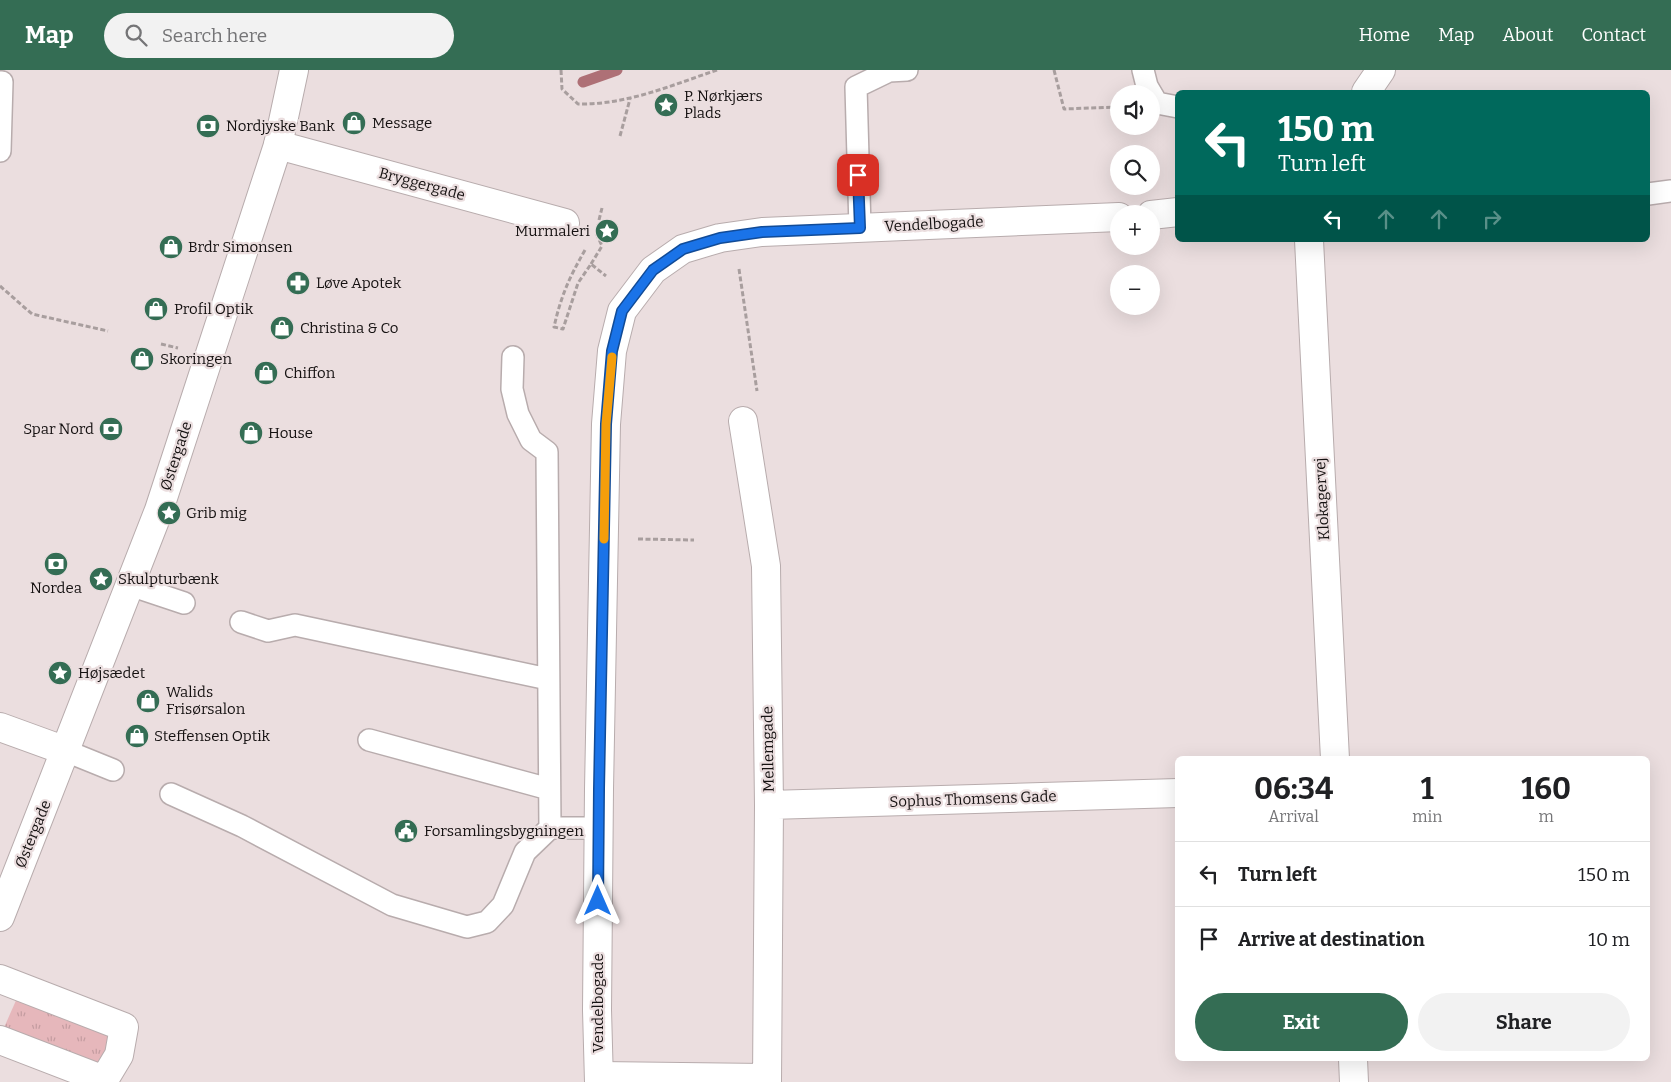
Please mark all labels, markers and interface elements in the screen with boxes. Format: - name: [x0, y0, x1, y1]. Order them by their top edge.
- search box: [104, 13, 454, 58]
- text: Map: [25, 21, 74, 49]
- icon: search: [122, 21, 150, 49]
- text: Search here: [162, 24, 267, 47]
- text: Home: [1359, 24, 1410, 46]
- text: Map: [1438, 24, 1474, 46]
- text: About: [1502, 24, 1553, 46]
- text: Contact: [1581, 24, 1646, 46]
- map controls: [1110, 85, 1160, 315]
- button: sound: [1110, 85, 1160, 135]
- place label: P. Nørkjærs Plads: [684, 87, 763, 122]
- place icon: P. Nørkjærs Plads: [653, 92, 679, 118]
- text: 150 m: [1278, 108, 1374, 150]
- shop icon: Message: [341, 110, 367, 136]
- icon: left: [1195, 110, 1260, 175]
- bank icon: Nordjyske Bank: [195, 113, 221, 139]
- place label: Message: [372, 114, 432, 132]
- place label: Nordjyske Bank: [226, 117, 335, 135]
- button: search: [1110, 145, 1160, 195]
- text: Turn left: [1278, 150, 1366, 177]
- pin: [837, 154, 879, 196]
- icon: arrive: [844, 161, 872, 189]
- street label: Bryggergade: [377, 164, 467, 204]
- button: +: [1110, 205, 1160, 255]
- icon: left: [1319, 205, 1347, 233]
- icon: ahead: [1372, 205, 1400, 233]
- icon: ahead: [1425, 205, 1453, 233]
- icon: right: [1478, 205, 1506, 233]
- street label: Vendelbogade: [884, 212, 984, 236]
- place icon: Murmaleri: [594, 218, 620, 244]
- place label: Murmaleri: [515, 222, 591, 240]
- shop icon: Brdr Simonsen: [158, 234, 184, 260]
- place label: Brdr Simonsen: [188, 238, 293, 256]
- button: −: [1110, 265, 1160, 315]
- pharmacy icon: Løve Apotek: [285, 270, 311, 296]
- place label: Løve Apotek: [316, 274, 402, 292]
- shop icon: Profil Optik: [143, 296, 169, 322]
- place label: Profil Optik: [174, 300, 254, 318]
- shop icon: Christina & Co: [269, 315, 295, 341]
- place label: Christina & Co: [300, 319, 398, 337]
- shop icon: Skoringen: [129, 346, 155, 372]
- place label: Skoringen: [160, 350, 232, 368]
- shop icon: Chiffon: [253, 360, 279, 386]
- place label: Chiffon: [284, 364, 336, 382]
- bank icon: Spar Nord: [98, 416, 124, 442]
- street label: Østergade: [156, 419, 196, 493]
- place label: Spar Nord: [23, 420, 94, 438]
- shop icon: House: [238, 420, 264, 446]
- place label: House: [268, 424, 313, 442]
- street label: Klokagervej: [1311, 457, 1333, 541]
- place icon: Grib mig: [156, 500, 182, 526]
- place label: Grib mig: [186, 504, 247, 522]
- bank icon: Nordea: [43, 551, 69, 577]
- place icon: Skulpturbænk: [88, 566, 114, 592]
- place label: Skulpturbænk: [118, 570, 219, 588]
- place label: Nordea: [30, 579, 82, 597]
- place icon: Højsædet: [47, 660, 73, 686]
- place label: Højsædet: [78, 664, 146, 682]
- place label: Walids Frisørsalon: [166, 683, 246, 718]
- shop icon: Walids Frisørsalon: [135, 688, 161, 714]
- street label: Mellemgade: [758, 706, 778, 792]
- shop icon: Steffensen Optik: [124, 723, 150, 749]
- place label: Steffensen Optik: [154, 727, 271, 745]
- text: 06:34: [1254, 771, 1333, 807]
- text: 1: [1421, 771, 1434, 807]
- text: 160: [1521, 771, 1571, 807]
- street label: Sophus Thomsens Gade: [889, 787, 1057, 811]
- street label: Østergade: [11, 797, 55, 871]
- text: Arrival: [1268, 807, 1319, 826]
- text: min: [1412, 807, 1442, 826]
- text: m: [1539, 807, 1554, 826]
- public building icon: Forsamlingsbygningen: [393, 818, 419, 844]
- place label: Forsamlingsbygningen: [424, 822, 584, 840]
- icon: left: [1195, 860, 1223, 888]
- text: Turn left: [1238, 863, 1317, 886]
- text: 150 m: [1578, 863, 1630, 886]
- position arrow: [571, 874, 623, 926]
- icon: arrive: [1195, 925, 1223, 953]
- text: Arrive at destination: [1238, 928, 1425, 951]
- text: 10 m: [1588, 928, 1630, 951]
- street label: Vendelbogade: [589, 953, 607, 1053]
- button: Exit: [1195, 993, 1408, 1051]
- button: Share: [1418, 993, 1630, 1051]

